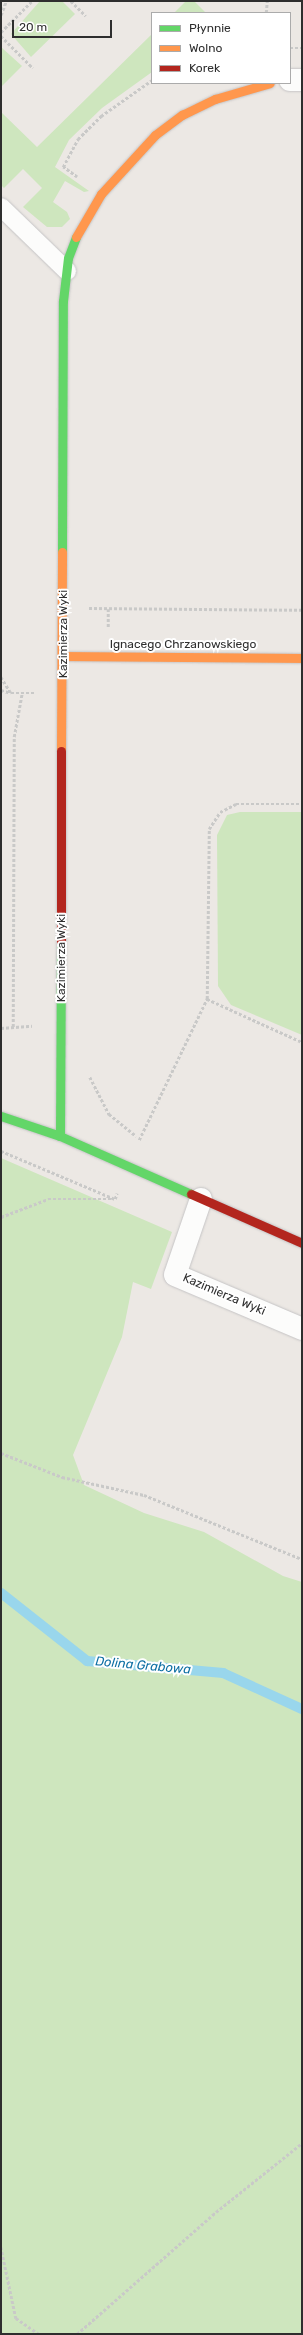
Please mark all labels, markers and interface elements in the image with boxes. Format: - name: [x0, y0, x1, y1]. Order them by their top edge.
- scale bar: [14, 12, 114, 38]
- legend: [151, 12, 291, 84]
- text: 20 m: [19, 20, 47, 34]
- text: Płynnie: [189, 21, 231, 35]
- text: Wolno: [189, 41, 222, 55]
- text: Korek: [189, 61, 220, 75]
- street label: Kazimierza Wyki: [57, 590, 71, 678]
- street label: Ignacego Chrzanowskiego: [110, 638, 256, 652]
- street label: Kazimierza Wyki: [55, 914, 69, 1002]
- street label: Kazimierza Wyki: [180, 1271, 268, 1319]
- water label: Dolina Grabowa: [95, 1654, 191, 1678]

